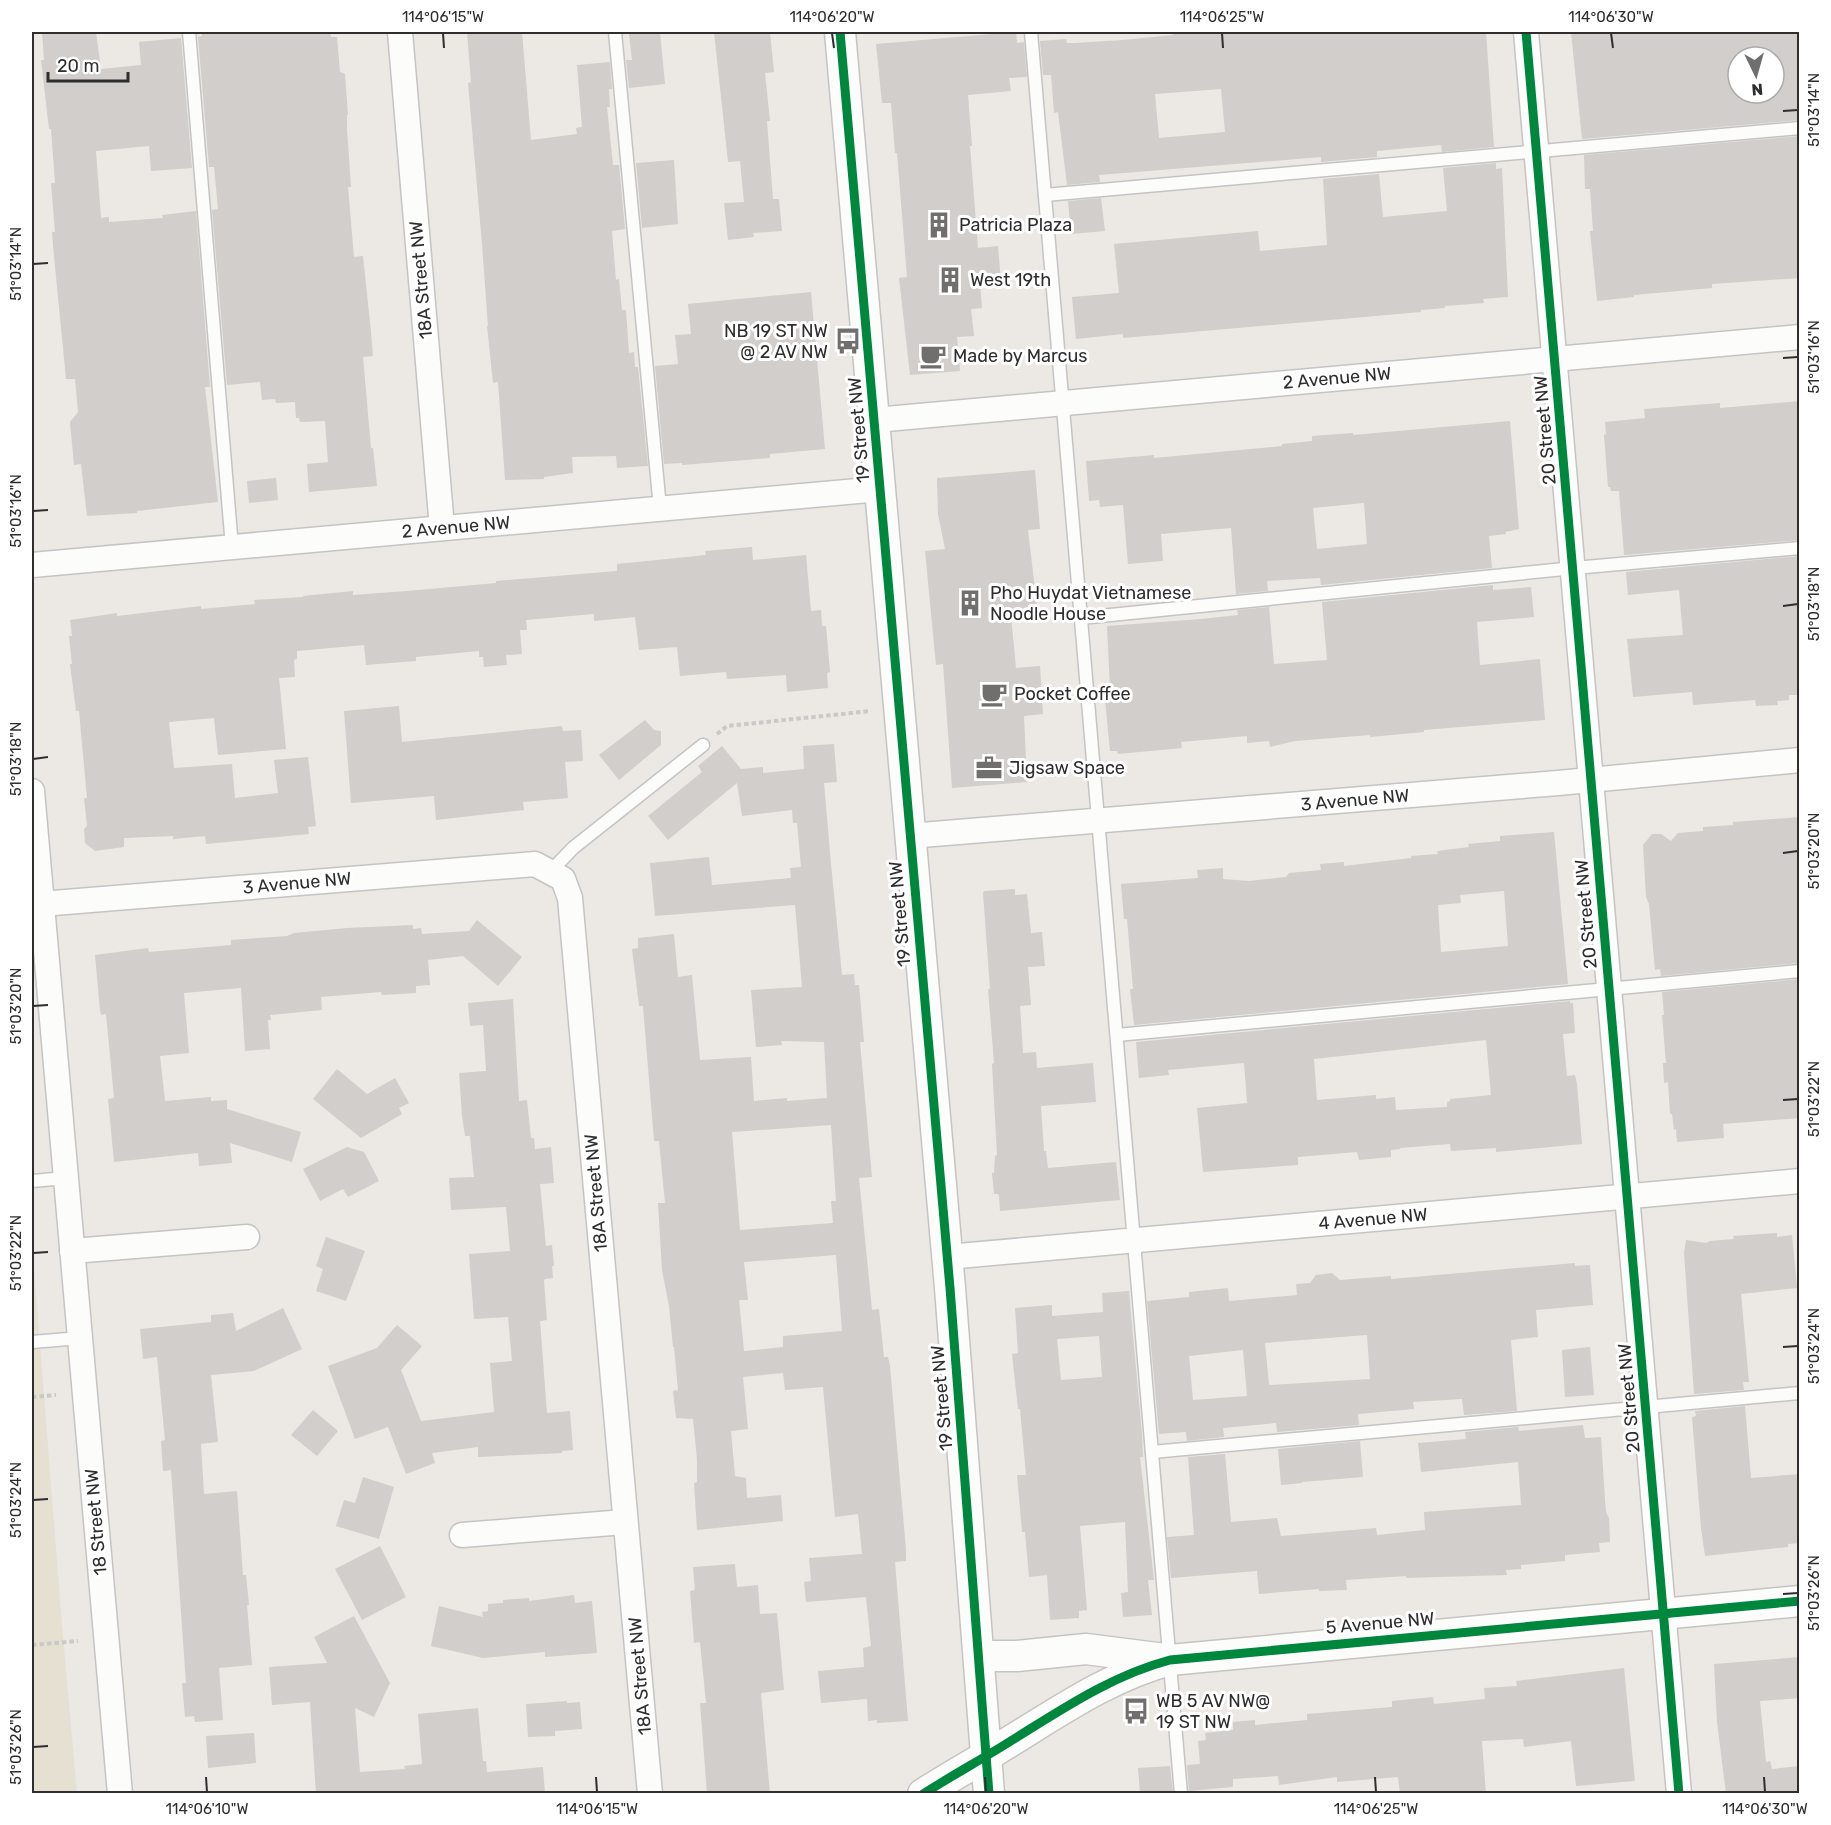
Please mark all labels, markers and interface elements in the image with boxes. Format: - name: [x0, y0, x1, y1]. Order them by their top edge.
- text: 114°06'15"W: [402, 8, 484, 26]
- text: 114°06'20"W: [789, 8, 875, 26]
- text: 114°06'25"W: [1180, 8, 1264, 26]
- text: 114°06'30"W: [1568, 8, 1654, 26]
- scale bar: [48, 45, 128, 83]
- north arrow: [1726, 45, 1786, 105]
- text: 20 m: [57, 55, 99, 77]
- text: 51°03'14"N: [1805, 73, 1823, 147]
- text: N: [1751, 79, 1764, 99]
- building icon: Patricia Plaza: [924, 210, 954, 240]
- place label: Patricia Plaza: [959, 214, 1072, 236]
- street label: 18A Street NW: [405, 220, 437, 340]
- text: 51°03'14"N: [7, 227, 25, 301]
- building icon: West 19th: [935, 265, 965, 295]
- place label: West 19th: [970, 269, 1051, 291]
- place label: NB 19 ST NW @ 2 AV NW: [724, 320, 828, 363]
- text: 51°03'16"N: [1805, 320, 1823, 394]
- bus stop icon: NB 19 ST NW @ 2 AV NW: [833, 326, 863, 356]
- cafe icon: Made by Marcus: [918, 341, 948, 371]
- place label: Made by Marcus: [953, 345, 1088, 367]
- street label: 2 Avenue NW: [1282, 362, 1392, 394]
- street label: 20 Street NW: [1529, 374, 1561, 486]
- street label: 19 Street NW: [843, 376, 875, 484]
- text: 51°03'16"N: [7, 474, 25, 548]
- street label: 2 Avenue NW: [401, 511, 511, 543]
- text: 51°03'18"N: [1805, 567, 1823, 641]
- place label: Pho Huydat Vietnamese Noodle House: [990, 582, 1191, 625]
- building icon: Pho Huydat Vietnamese Noodle House: [955, 588, 985, 618]
- cafe icon: Pocket Coffee: [979, 679, 1009, 709]
- place label: Pocket Coffee: [1014, 683, 1131, 705]
- text: 51°03'18"N: [7, 722, 25, 796]
- office icon: Jigsaw Space: [974, 753, 1004, 783]
- place label: Jigsaw Space: [1009, 757, 1125, 779]
- street label: 3 Avenue NW: [1300, 784, 1410, 816]
- text: 51°03'20"N: [1805, 812, 1823, 890]
- street label: 20 Street NW: [1570, 858, 1602, 970]
- street label: 19 Street NW: [884, 860, 916, 968]
- street label: 3 Avenue NW: [242, 867, 352, 899]
- text: 51°03'20"N: [7, 967, 25, 1045]
- text: 51°03'22"N: [1805, 1061, 1823, 1137]
- street label: 18A Street NW: [580, 1133, 612, 1253]
- street label: 4 Avenue NW: [1317, 1203, 1429, 1235]
- text: 51°03'22"N: [7, 1215, 25, 1291]
- text: 51°03'24"N: [1805, 1308, 1823, 1384]
- street label: 20 Street NW: [1613, 1342, 1645, 1454]
- street label: 19 Street NW: [926, 1344, 958, 1452]
- text: 51°03'24"N: [7, 1462, 25, 1538]
- street label: 18 Street NW: [80, 1468, 112, 1576]
- text: 51°03'26"N: [1805, 1555, 1823, 1631]
- street label: 5 Avenue NW: [1325, 1607, 1435, 1639]
- street label: 18A Street NW: [624, 1616, 656, 1736]
- place label: WB 5 AV NW@ 19 ST NW: [1156, 1690, 1270, 1733]
- bus stop icon: WB 5 AV NW@ 19 ST NW: [1121, 1696, 1151, 1726]
- text: 51°03'26"N: [7, 1709, 25, 1785]
- text: 114°06'10"W: [166, 1800, 248, 1818]
- text: 114°06'15"W: [556, 1800, 638, 1818]
- text: 114°06'20"W: [943, 1800, 1029, 1818]
- text: 114°06'25"W: [1334, 1800, 1418, 1818]
- text: 114°06'30"W: [1722, 1800, 1808, 1818]

